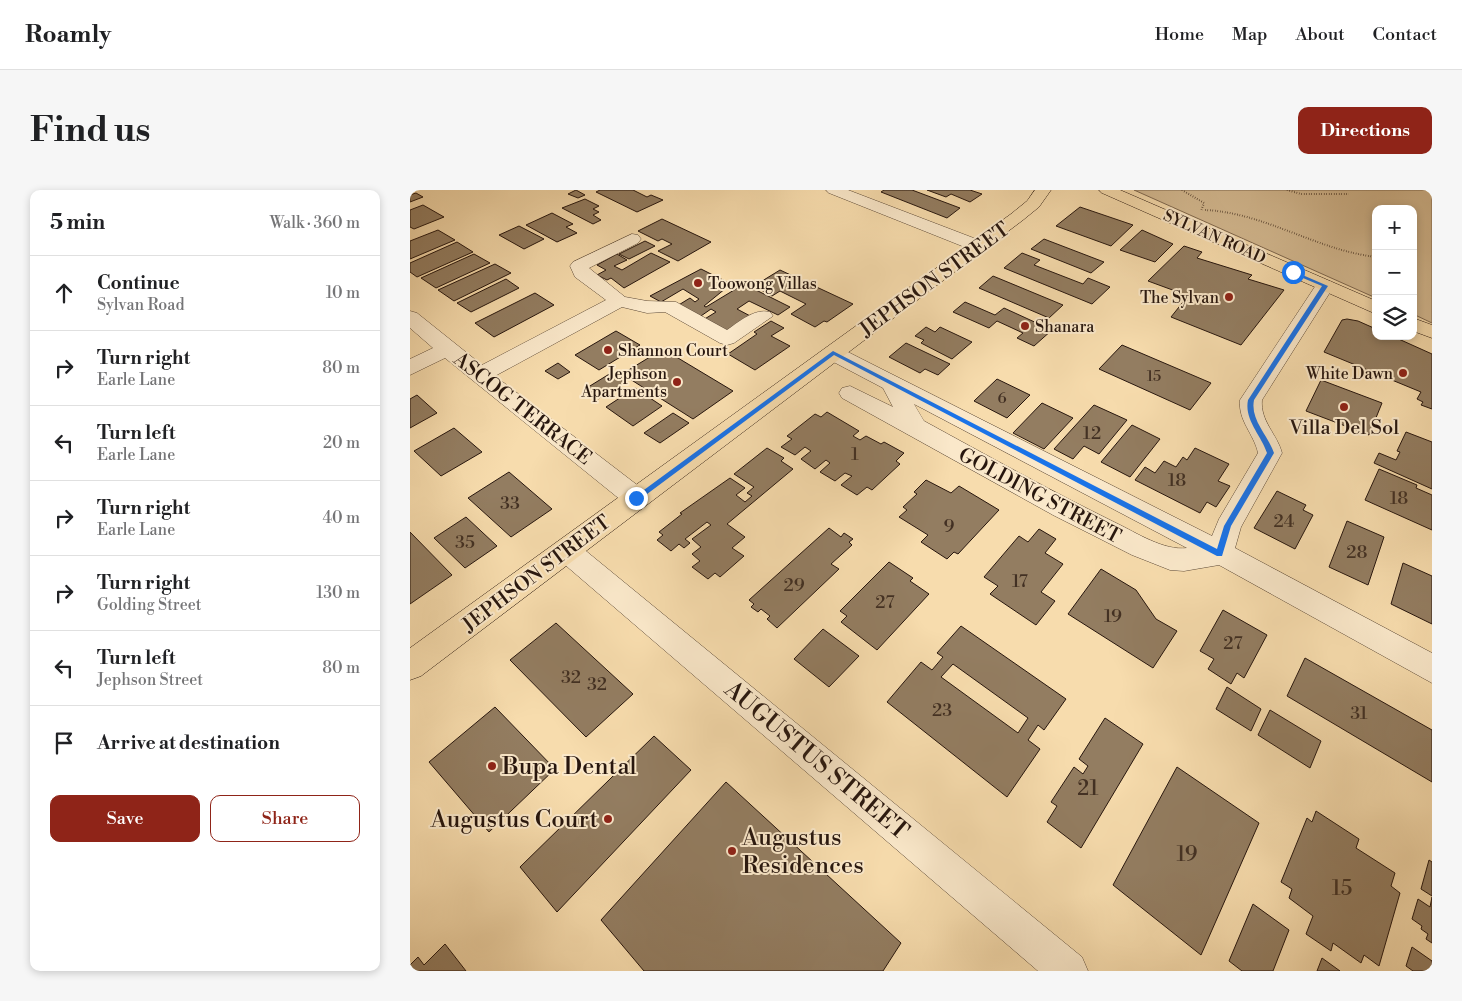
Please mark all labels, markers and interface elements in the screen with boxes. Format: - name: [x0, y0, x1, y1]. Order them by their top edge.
- text: Roamly: [25, 20, 111, 50]
- text: Home: [1155, 23, 1204, 46]
- text: Map: [1232, 23, 1268, 46]
- text: About: [1296, 23, 1345, 46]
- text: Contact: [1373, 23, 1437, 46]
- button: Directions: [1298, 107, 1432, 154]
- text: Find us: [30, 109, 150, 152]
- street label: SYLVAN ROAD: [1160, 205, 1269, 268]
- map controls: [1372, 205, 1417, 340]
- button: +: [1372, 205, 1417, 250]
- text: 5 min: [50, 210, 105, 236]
- text: Walk · 360 m: [270, 213, 360, 233]
- street label: JEPHSON STREET: [854, 217, 1015, 344]
- button: −: [1372, 250, 1417, 295]
- route start: [1282, 261, 1305, 284]
- text: Continue: [97, 271, 180, 295]
- place label: Toowong Villas: [708, 274, 817, 294]
- marker: Toowong Villas: [692, 277, 704, 289]
- icon: ahead: [50, 279, 78, 307]
- text: 10 m: [326, 283, 360, 303]
- place label: The Sylvan: [1140, 288, 1219, 308]
- marker: The Sylvan: [1223, 291, 1235, 303]
- text: Sylvan Road: [97, 295, 185, 315]
- button: layers: [1372, 295, 1417, 340]
- place label: Shanara: [1035, 317, 1095, 337]
- marker: Shanara: [1019, 320, 1031, 332]
- place label: Shannon Court: [618, 341, 728, 361]
- marker: Shannon Court: [602, 344, 614, 356]
- text: Turn right: [97, 346, 190, 370]
- street label: ASCOG TERRACE: [447, 347, 596, 471]
- icon: right: [50, 354, 78, 382]
- text: 80 m: [322, 358, 360, 378]
- place label: Jephson Apartments: [580, 364, 667, 402]
- place label: White Dawn: [1305, 364, 1393, 384]
- house number: 15: [1147, 367, 1161, 386]
- marker: White Dawn: [1397, 367, 1409, 379]
- text: Earle Lane: [97, 370, 175, 390]
- marker: Jephson Apartments: [671, 376, 683, 388]
- house number: 6: [997, 389, 1007, 408]
- marker: Villa Del Sol: [1338, 401, 1350, 413]
- place label: Villa Del Sol: [1288, 416, 1399, 441]
- text: Turn left: [97, 421, 176, 445]
- house number: 12: [1083, 422, 1101, 445]
- icon: left: [50, 429, 78, 457]
- text: 20 m: [323, 433, 360, 453]
- house number: 1: [851, 443, 859, 466]
- street label: GOLDING STREET: [954, 443, 1125, 550]
- text: Earle Lane: [97, 445, 175, 465]
- house number: 18: [1168, 469, 1186, 492]
- route end: [625, 487, 648, 510]
- house number: 18: [1390, 487, 1408, 510]
- house number: 33: [500, 492, 520, 515]
- text: Turn right: [97, 496, 190, 520]
- icon: right: [50, 504, 78, 532]
- text: 40 m: [323, 508, 360, 528]
- street label: JEPHSON STREET: [457, 510, 616, 639]
- house number: 24: [1273, 510, 1295, 533]
- house number: 9: [944, 515, 955, 538]
- text: Earle Lane: [97, 520, 175, 540]
- house number: 35: [455, 531, 475, 554]
- house number: 28: [1346, 541, 1368, 564]
- house number: 17: [1012, 570, 1028, 593]
- text: Turn right: [97, 571, 190, 595]
- house number: 29: [783, 574, 805, 597]
- icon: right: [50, 579, 78, 607]
- text: 130 m: [316, 583, 360, 603]
- house number: 27: [875, 591, 895, 614]
- text: Golding Street: [97, 595, 201, 615]
- house number: 19: [1104, 605, 1122, 628]
- house number: 27: [1223, 632, 1243, 655]
- text: Turn left: [97, 646, 176, 670]
- icon: left: [50, 654, 78, 682]
- text: 80 m: [322, 658, 360, 678]
- house number: 32: [561, 666, 581, 689]
- text: Jephson Street: [97, 670, 203, 690]
- house number: 32: [587, 673, 607, 696]
- street label: AUGUSTUS STREET: [717, 674, 915, 847]
- house number: 23: [932, 699, 952, 722]
- house number: 31: [1350, 702, 1368, 725]
- icon: arrive: [50, 729, 78, 757]
- text: Arrive at destination: [97, 731, 280, 755]
- place label: Bupa Dental: [501, 752, 637, 782]
- marker: Bupa Dental: [486, 760, 498, 772]
- house number: 21: [1077, 776, 1099, 802]
- button: Save: [50, 795, 200, 842]
- button: Share: [210, 795, 360, 842]
- place label: Augustus Court: [429, 805, 599, 835]
- marker: Augustus Court: [602, 813, 614, 825]
- place label: Augustus Residences: [741, 823, 864, 881]
- house number: 19: [1176, 842, 1198, 868]
- marker: Augustus Residences: [726, 845, 738, 857]
- house number: 15: [1332, 876, 1352, 902]

